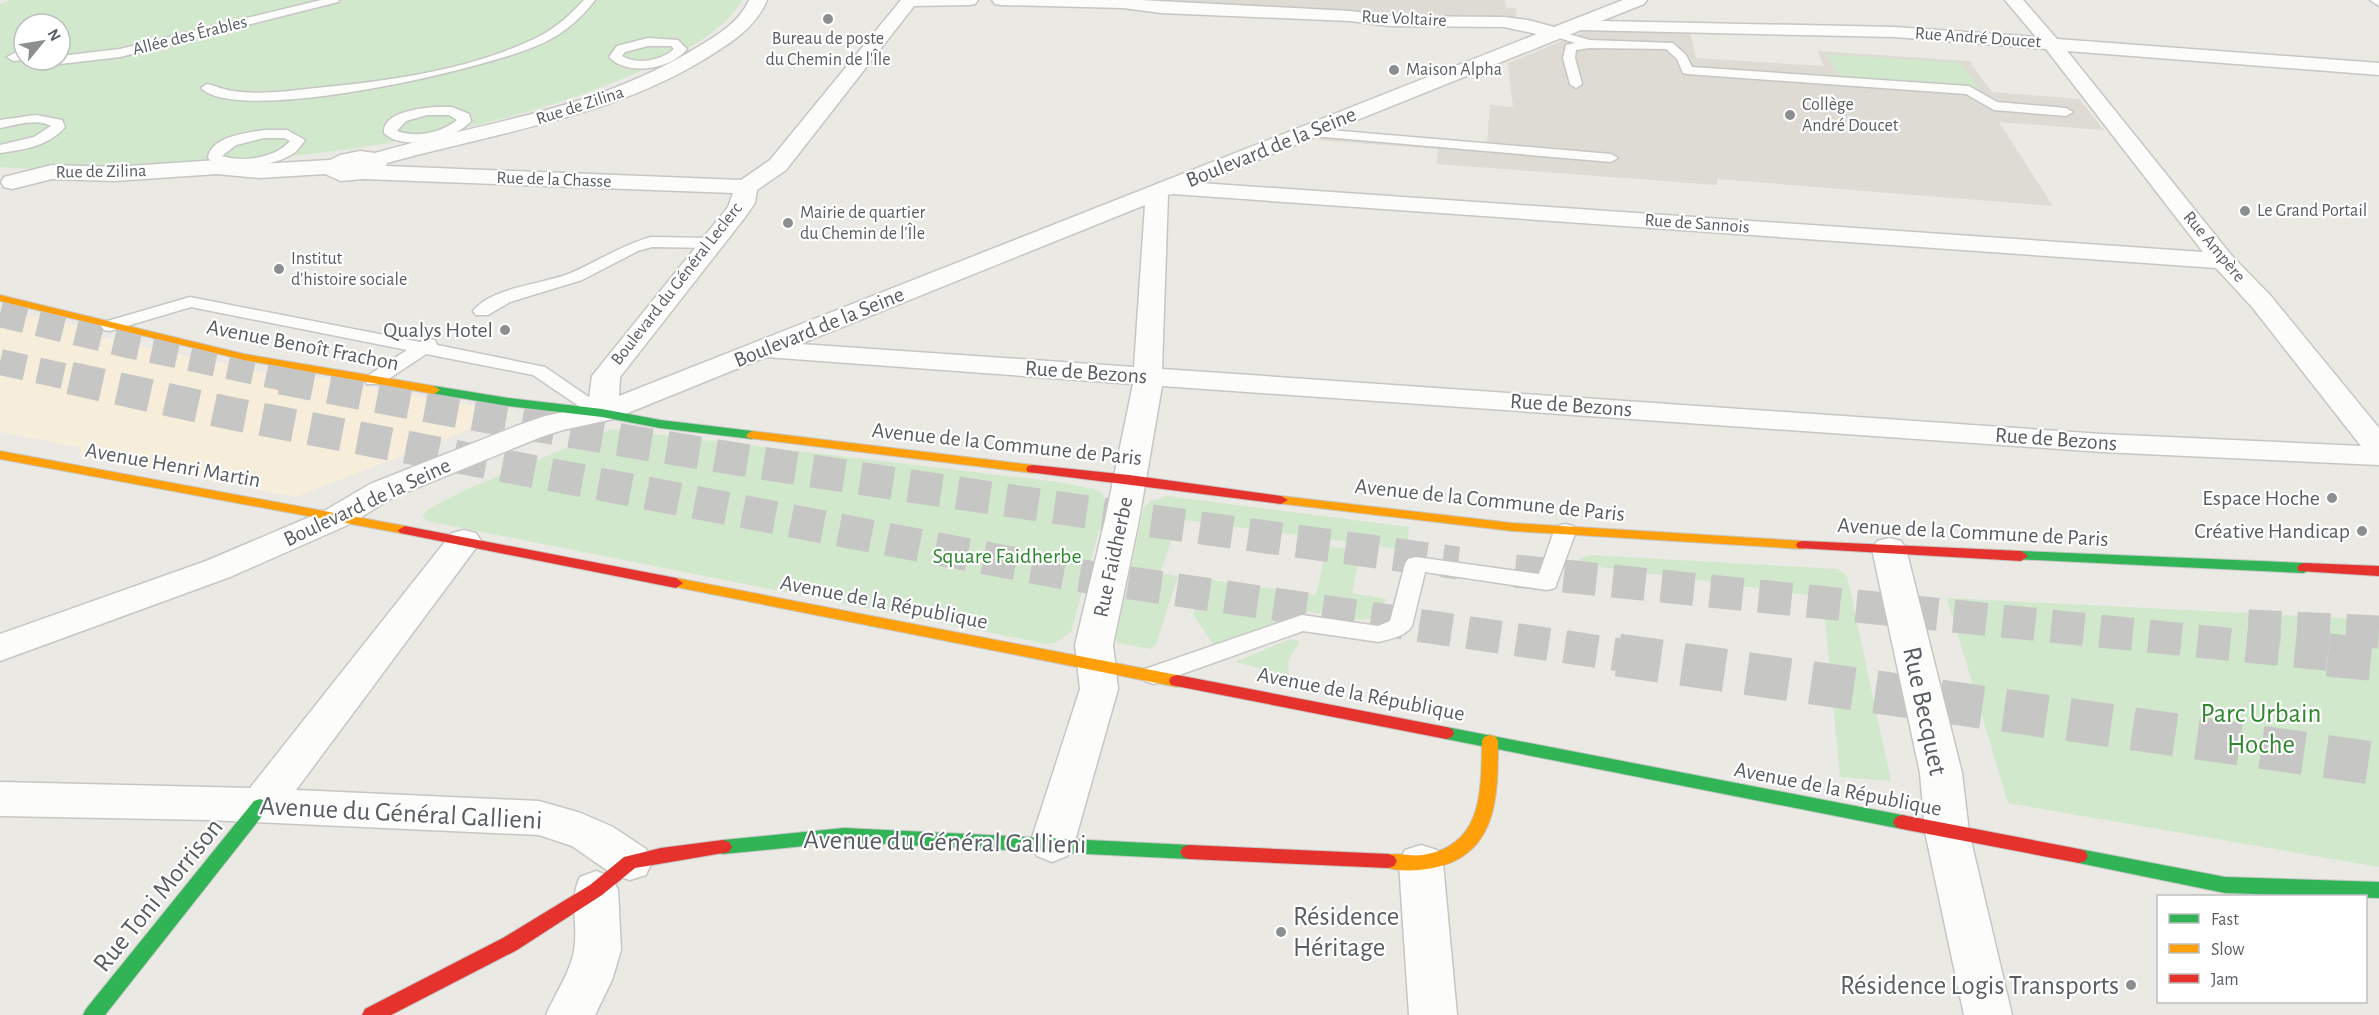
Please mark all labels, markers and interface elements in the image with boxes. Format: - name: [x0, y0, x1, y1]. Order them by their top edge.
- street label: Rue Voltaire: [1361, 8, 1447, 30]
- street label: Allée des Érables: [130, 10, 249, 59]
- north arrow: [12, 12, 72, 72]
- marker: Bureau de poste du Chemin de l'Île: [821, 12, 835, 26]
- street label: Rue André Doucet: [1914, 25, 2042, 51]
- text: N: [44, 26, 64, 44]
- place label: Bureau de poste du Chemin de l'Île: [765, 30, 891, 69]
- place label: Maison Alpha: [1406, 61, 1502, 79]
- marker: Maison Alpha: [1387, 63, 1401, 77]
- street label: Rue de Zilina: [534, 83, 626, 129]
- place label: Collège André Doucet: [1802, 96, 1899, 135]
- street label: Boulevard de la Seine: [1183, 103, 1359, 191]
- marker: Collège André Doucet: [1783, 108, 1797, 122]
- street label: Rue de Zilina: [55, 162, 147, 182]
- street label: Rue de la Chasse: [496, 169, 612, 191]
- street label: Boulevard du Général Leclerc: [608, 199, 746, 369]
- place label: Le Grand Portail: [2257, 202, 2367, 220]
- place label: Mairie de quartier du Chemin de l'Île: [800, 204, 925, 243]
- marker: Le Grand Portail: [2238, 204, 2252, 218]
- street label: Rue Ampère: [2179, 208, 2249, 286]
- street label: Rue de Sannois: [1644, 211, 1750, 237]
- marker: Mairie de quartier du Chemin de l'Île: [781, 216, 795, 230]
- place label: Institut d'histoire sociale: [291, 250, 407, 289]
- marker: Institut d'histoire sociale: [272, 262, 286, 276]
- street label: Boulevard de la Seine: [731, 283, 907, 371]
- street label: Avenue Benoît Frachon: [205, 316, 401, 374]
- place label: Qualys Hotel: [383, 319, 493, 341]
- marker: Qualys Hotel: [498, 323, 512, 337]
- street label: Rue de Bezons: [1024, 357, 1148, 387]
- street label: Rue de Bezons: [1509, 390, 1633, 420]
- street label: Avenue de la Commune de Paris: [871, 419, 1143, 469]
- street label: Rue de Bezons: [1994, 424, 2118, 454]
- street label: Avenue Henri Martin: [84, 439, 262, 491]
- street label: Boulevard de la Seine: [280, 454, 454, 550]
- street label: Avenue de la Commune de Paris: [1354, 475, 1626, 525]
- place label: Espace Hoche: [2202, 487, 2320, 509]
- marker: Espace Hoche: [2325, 491, 2339, 505]
- street label: Rue Faidherbe: [1089, 495, 1137, 619]
- street label: Avenue de la Commune de Paris: [1837, 514, 2109, 550]
- place label: Créative Handicap: [2194, 520, 2350, 542]
- marker: Créative Handicap: [2355, 524, 2369, 538]
- park label: Square Faidherbe: [932, 545, 1082, 567]
- street label: Avenue de la République: [778, 571, 990, 633]
- street label: Rue Becquet: [1898, 644, 1952, 778]
- street label: Avenue de la République: [1255, 663, 1467, 725]
- park label: Parc Urbain Hoche: [2200, 700, 2322, 758]
- street label: Avenue de la République: [1732, 758, 1944, 820]
- street label: Avenue du Général Gallieni: [259, 792, 543, 834]
- street label: Rue Toni Morrison: [88, 813, 228, 977]
- street label: Avenue du Général Gallieni: [803, 826, 1087, 858]
- legend: [2157, 895, 2367, 1003]
- place label: Résidence Héritage: [1293, 903, 1399, 961]
- text: Fast: [2211, 911, 2239, 929]
- marker: Résidence Héritage: [1274, 925, 1288, 939]
- text: Slow: [2211, 941, 2244, 959]
- text: Jam: [2211, 971, 2239, 989]
- place label: Résidence Logis Transports: [1840, 972, 2119, 999]
- marker: Résidence Logis Transports: [2124, 978, 2138, 992]

